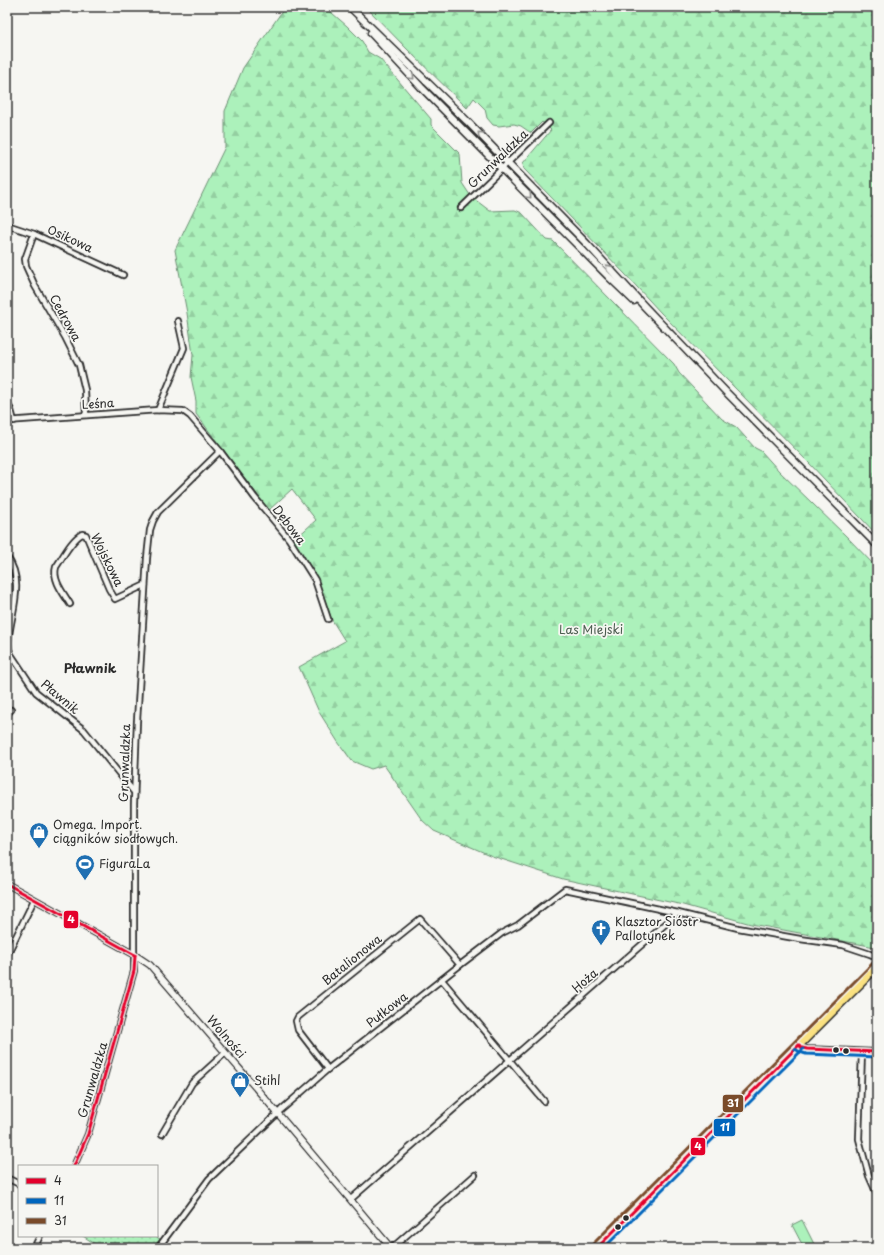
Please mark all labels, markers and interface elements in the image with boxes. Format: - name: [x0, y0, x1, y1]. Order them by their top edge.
- one-way arrow: [408, 72, 415, 80]
- street label: Grunwaldzka: [463, 124, 532, 192]
- one-way arrow: [477, 131, 485, 139]
- one-way arrow: [524, 191, 532, 199]
- street label: Osikowa: [45, 220, 97, 257]
- one-way arrow: [606, 265, 613, 272]
- street label: Cedrowa: [46, 291, 86, 345]
- street label: Leśna: [81, 393, 115, 413]
- street label: Dębowa: [269, 501, 311, 549]
- street label: Wojskowa: [87, 530, 129, 590]
- park label: Las Miejski: [559, 620, 623, 638]
- district label: Pławnik: [64, 658, 117, 677]
- street label: Pławnik: [37, 675, 84, 718]
- street label: Grunwaldzka: [114, 723, 134, 802]
- place label: Omega. Import. ciągników siodłowych.: [53, 815, 178, 847]
- shop icon: Omega. Import. ciągników siodłowych.: [28, 821, 50, 849]
- sports icon: FiguraLa: [74, 853, 96, 881]
- place label: FiguraLa: [99, 854, 151, 872]
- line badge: 4: [63, 910, 79, 929]
- text: 4: [67, 910, 75, 927]
- place label: Klasztor Sióstr Pallotynek: [615, 912, 698, 944]
- church icon: Klasztor Sióstr Pallotynek: [590, 918, 612, 946]
- street label: Batalionowa: [318, 929, 385, 989]
- street label: Hoża: [567, 964, 602, 997]
- street label: Pułkowa: [362, 987, 411, 1031]
- street label: Wolności: [203, 1011, 251, 1062]
- street label: Grunwaldzka: [73, 1039, 112, 1120]
- unlabelled marker: [831, 1045, 841, 1055]
- unlabelled marker: [841, 1046, 851, 1056]
- shop icon: Stihl: [229, 1070, 251, 1098]
- place label: Stihl: [254, 1071, 280, 1089]
- line badge: 31: [722, 1094, 744, 1113]
- text: 31: [727, 1094, 739, 1111]
- line badge: 11: [713, 1118, 736, 1137]
- text: 11: [720, 1118, 730, 1135]
- line badge: 4: [690, 1137, 706, 1156]
- text: 4: [694, 1137, 702, 1154]
- legend: [18, 1165, 158, 1237]
- text: 4: [54, 1171, 62, 1189]
- text: 11: [54, 1191, 64, 1209]
- text: 31: [54, 1211, 67, 1229]
- unlabelled marker: [621, 1213, 631, 1223]
- unlabelled marker: [613, 1222, 623, 1232]

